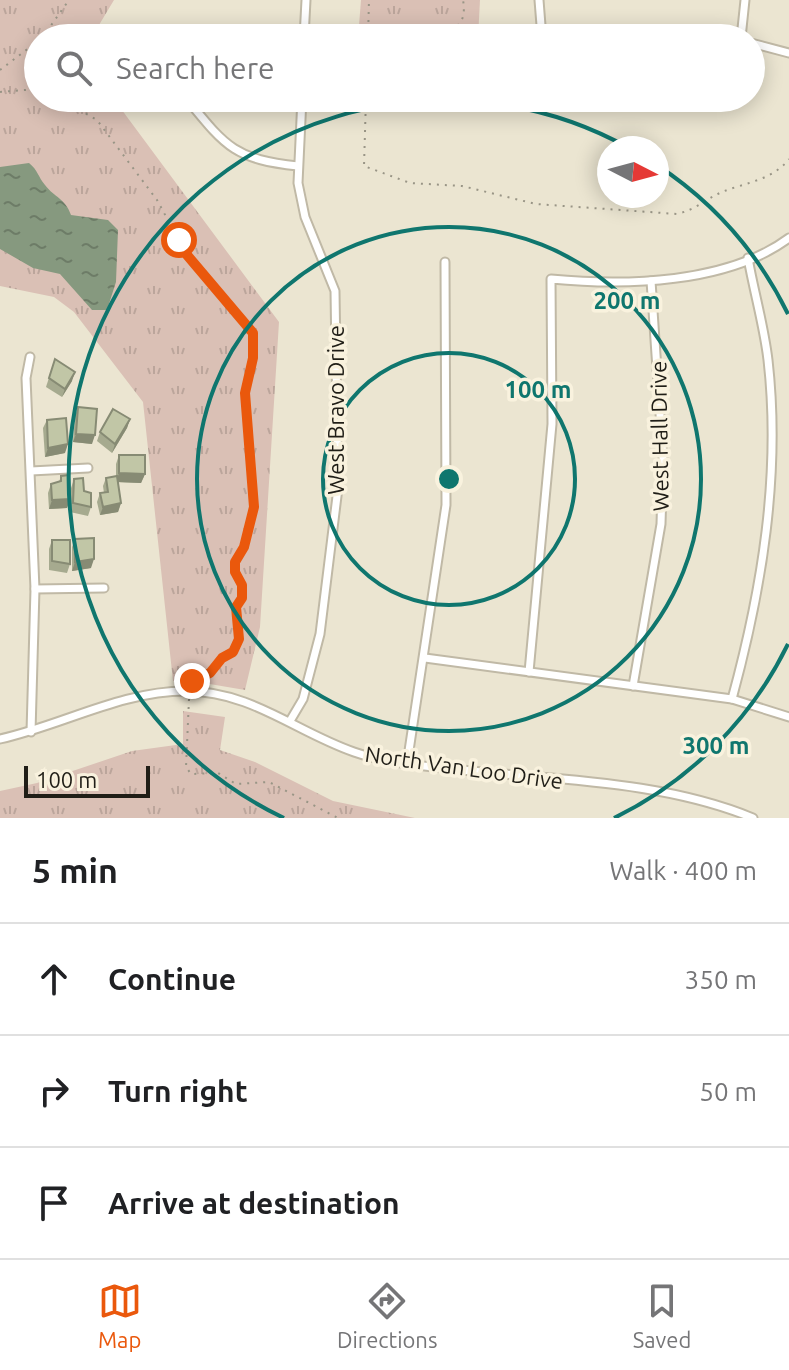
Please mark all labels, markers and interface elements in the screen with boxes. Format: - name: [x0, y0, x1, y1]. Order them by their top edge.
- search box: [24, 24, 765, 112]
- icon: search: [52, 46, 96, 90]
- text: Search here: [116, 51, 275, 85]
- north arrow: [597, 136, 669, 208]
- route start: [161, 222, 197, 258]
- text: 200 m: [594, 287, 660, 314]
- street label: West Bravo Drive: [323, 325, 348, 495]
- street label: West Hall Drive: [645, 360, 673, 512]
- text: 100 m: [505, 376, 571, 403]
- centre of rings: [435, 465, 463, 493]
- route end: [174, 663, 210, 699]
- text: 300 m: [683, 732, 749, 759]
- street label: North Van Loo Drive: [363, 741, 565, 793]
- scale bar: [24, 762, 150, 798]
- text: 100 m: [36, 767, 97, 792]
- text: 5 min: [32, 851, 118, 889]
- text: Walk · 400 m: [609, 856, 757, 885]
- icon: ahead: [32, 957, 76, 1001]
- text: Continue: [108, 962, 236, 996]
- text: 350 m: [685, 965, 757, 994]
- icon: right: [32, 1069, 76, 1113]
- text: Turn right: [108, 1074, 248, 1108]
- text: 50 m: [699, 1077, 757, 1106]
- icon: arrive: [32, 1181, 76, 1225]
- text: Arrive at destination: [108, 1186, 400, 1220]
- tab: Map: [98, 1279, 142, 1352]
- tab: Directions: [337, 1279, 437, 1352]
- tab: Saved: [633, 1279, 691, 1352]

